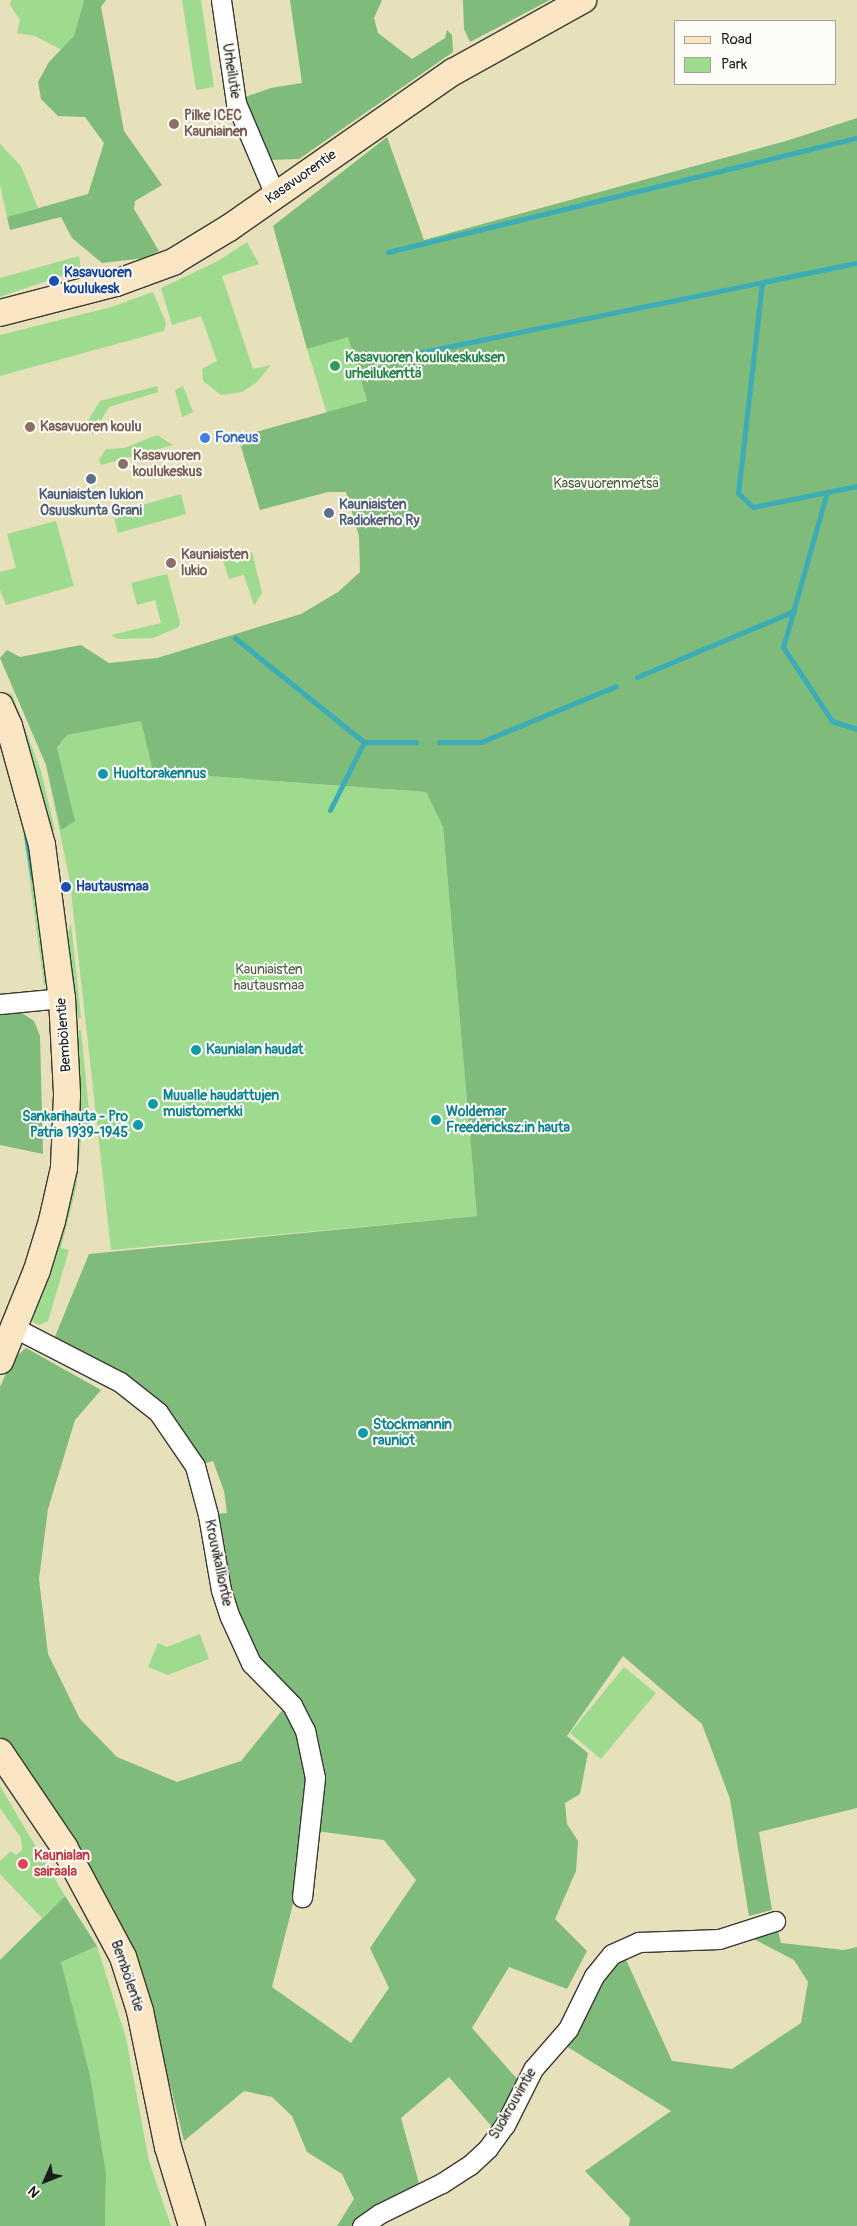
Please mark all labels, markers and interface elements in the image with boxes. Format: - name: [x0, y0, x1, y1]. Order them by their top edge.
- legend: [674, 20, 837, 85]
- text: Road: [721, 30, 752, 49]
- street label: Urheilutie: [218, 42, 244, 100]
- text: Park: [721, 55, 747, 74]
- place label: Pilke ICEC Kauniainen: [184, 108, 247, 140]
- marker: Pilke ICEC Kauniainen: [168, 118, 180, 130]
- street label: Kasavuorentie: [262, 146, 340, 208]
- place label: Kasavuoren koulukesk: [64, 265, 132, 298]
- marker: Kasavuoren koulukesk: [48, 275, 60, 287]
- place label: Kasavuoren koulukeskuksen urheilukenttä: [345, 350, 505, 382]
- marker: Kasavuoren koulukeskuksen urheilukenttä: [329, 360, 341, 372]
- place label: Kasavuoren koulu: [40, 419, 142, 435]
- marker: Kasavuoren koulu: [24, 421, 36, 433]
- place label: Foneus: [215, 430, 258, 446]
- marker: Foneus: [199, 432, 211, 444]
- place label: Kasavuoren koulukeskus: [133, 448, 202, 481]
- marker: Kasavuoren koulukeskus: [117, 458, 129, 470]
- marker: Kauniaisten lukion Osuuskunta Grani: [85, 473, 97, 485]
- park label: Kasavuorenmetsä: [553, 476, 659, 492]
- place label: Kauniaisten lukion Osuuskunta Grani: [39, 487, 143, 520]
- place label: Kauniaisten Radiokerho Ry: [339, 497, 419, 530]
- marker: Kauniaisten Radiokerho Ry: [323, 507, 335, 519]
- place label: Kauniaisten lukio: [181, 547, 249, 580]
- marker: Kauniaisten lukio: [165, 557, 177, 569]
- place label: Huoltorakennus: [113, 766, 206, 782]
- marker: Huoltorakennus: [97, 768, 109, 780]
- place label: Hautausmaa: [76, 879, 149, 895]
- marker: Hautausmaa: [60, 881, 72, 893]
- park label: Kauniaisten hautausmaa: [234, 962, 304, 994]
- street label: Bembölentie: [53, 997, 75, 1073]
- place label: Kaunialan haudat: [206, 1042, 303, 1058]
- marker: Kaunialan haudat: [190, 1044, 202, 1056]
- place label: Muualle haudattujen muistomerkki: [163, 1088, 279, 1120]
- marker: Muualle haudattujen muistomerkki: [147, 1098, 159, 1110]
- place label: Woldemar Freedericksz:in hauta: [446, 1104, 570, 1136]
- place label: Sankarihauta - Pro Patria 1939-1945: [22, 1109, 128, 1142]
- marker: Woldemar Freedericksz:in hauta: [430, 1114, 442, 1126]
- marker: Sankarihauta - Pro Patria 1939-1945: [132, 1119, 144, 1131]
- place label: Stockmannin rauniot: [373, 1417, 452, 1450]
- marker: Stockmannin rauniot: [357, 1427, 369, 1439]
- street label: Krouvikalliontie: [201, 1518, 235, 1608]
- place label: Kaunialan sairaala: [34, 1848, 90, 1880]
- marker: Kaunialan sairaala: [16, 1857, 30, 1871]
- street label: Bembölentie: [107, 1938, 147, 2014]
- street label: Suokrouvintie: [486, 2065, 540, 2143]
- north arrow: [20, 2156, 70, 2206]
- text: N: [24, 2182, 43, 2201]

